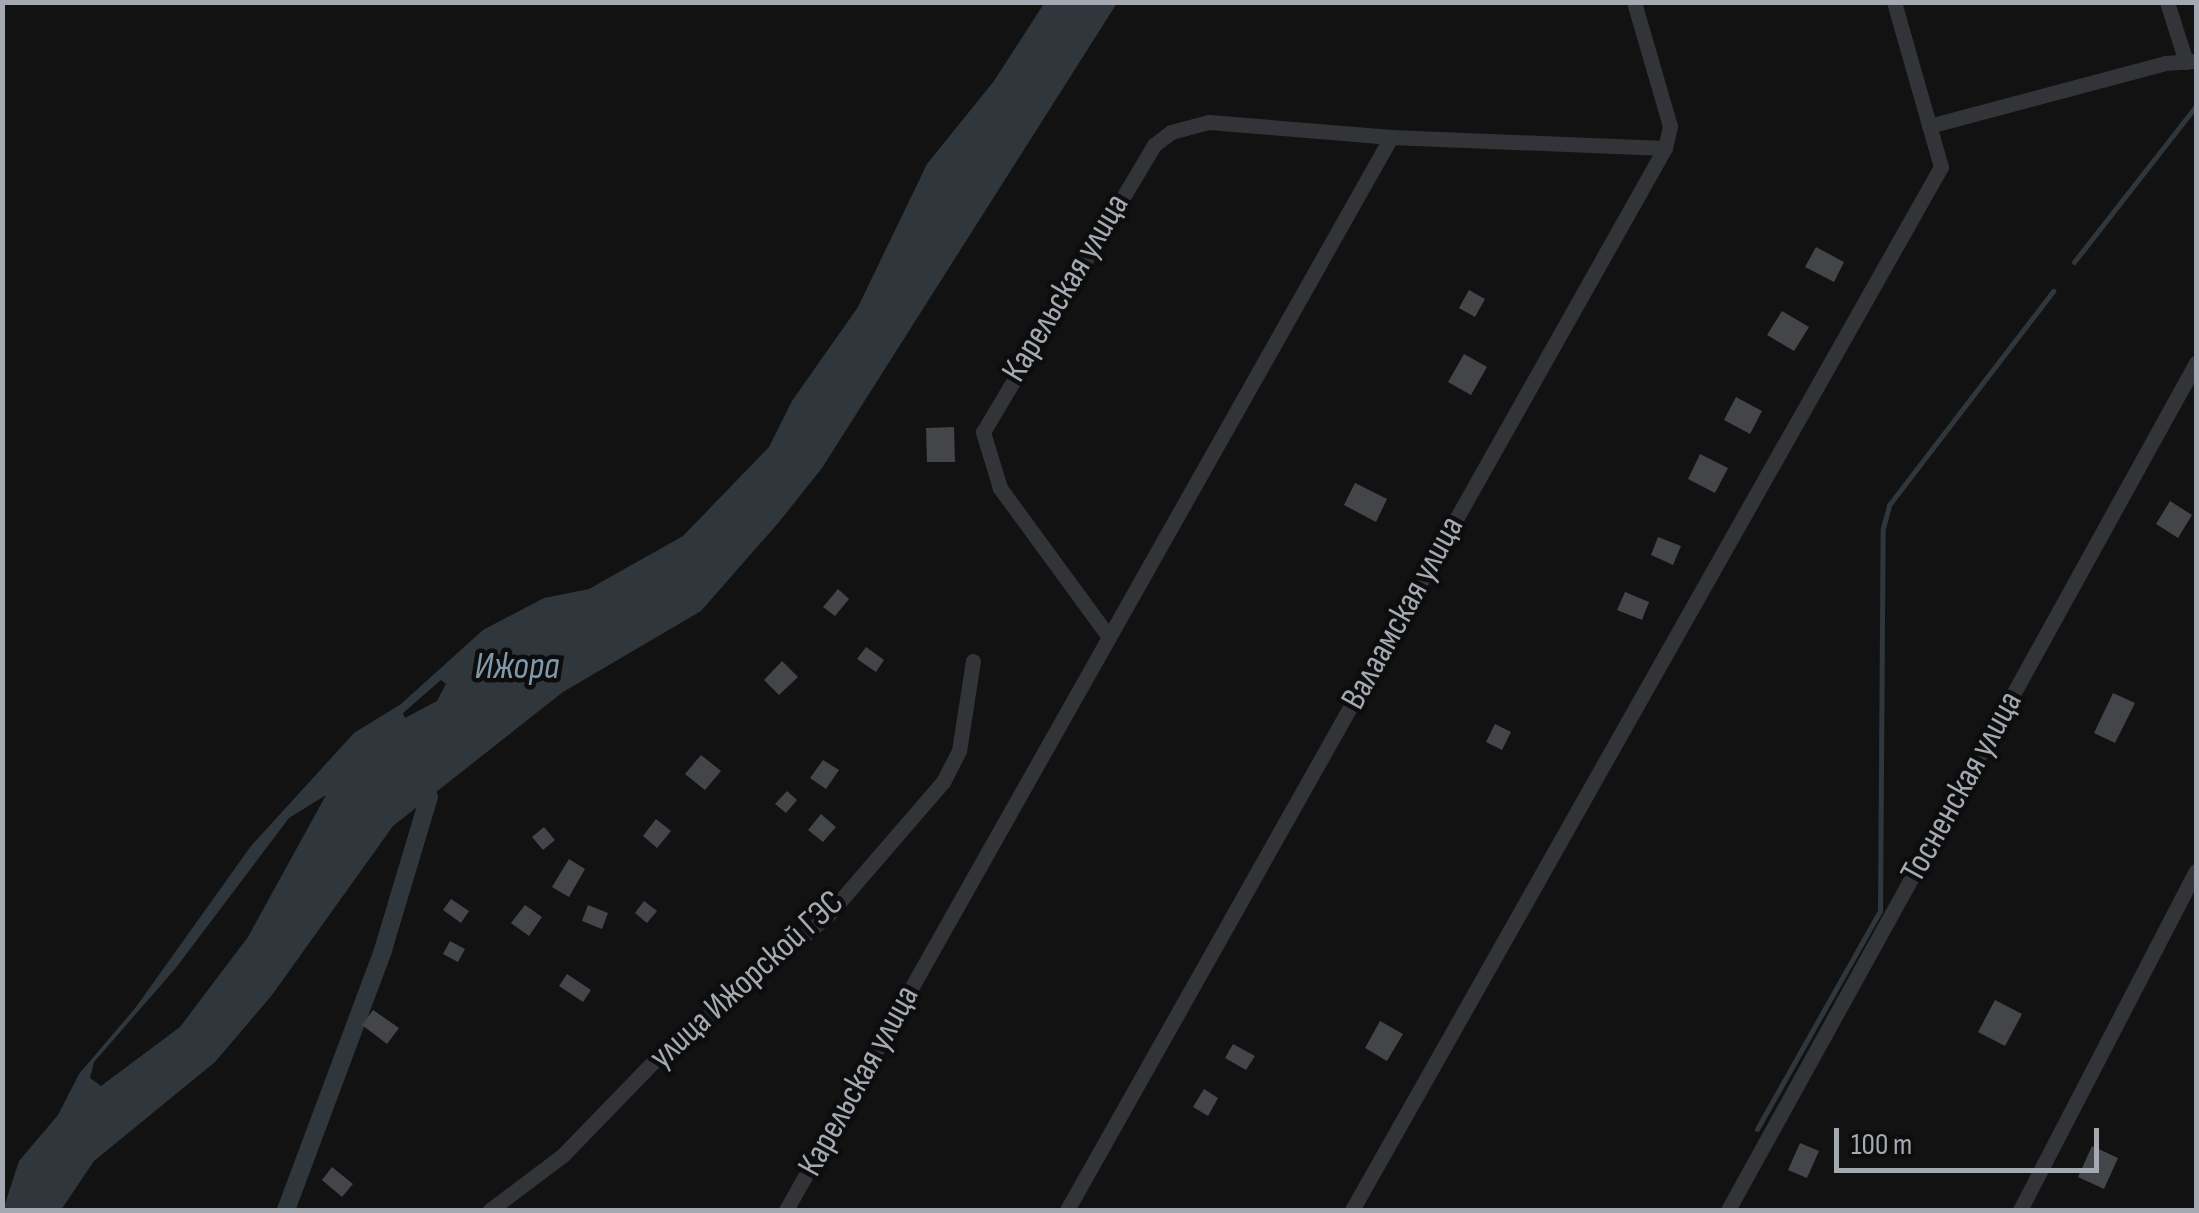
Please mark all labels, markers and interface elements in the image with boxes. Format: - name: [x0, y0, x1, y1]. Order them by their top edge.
- street label: Карельская улица: [994, 187, 1138, 389]
- street label: Валаамская улица: [1333, 509, 1473, 717]
- water label: Ижора: [475, 644, 559, 690]
- street label: Тосненская улица: [1892, 684, 2032, 890]
- street label: улица Ижорской ГЭС: [641, 882, 853, 1078]
- street label: Карельская улица: [789, 978, 929, 1184]
- scale bar: [1839, 1108, 2104, 1170]
- text: 100 m: [1851, 1127, 1912, 1163]

